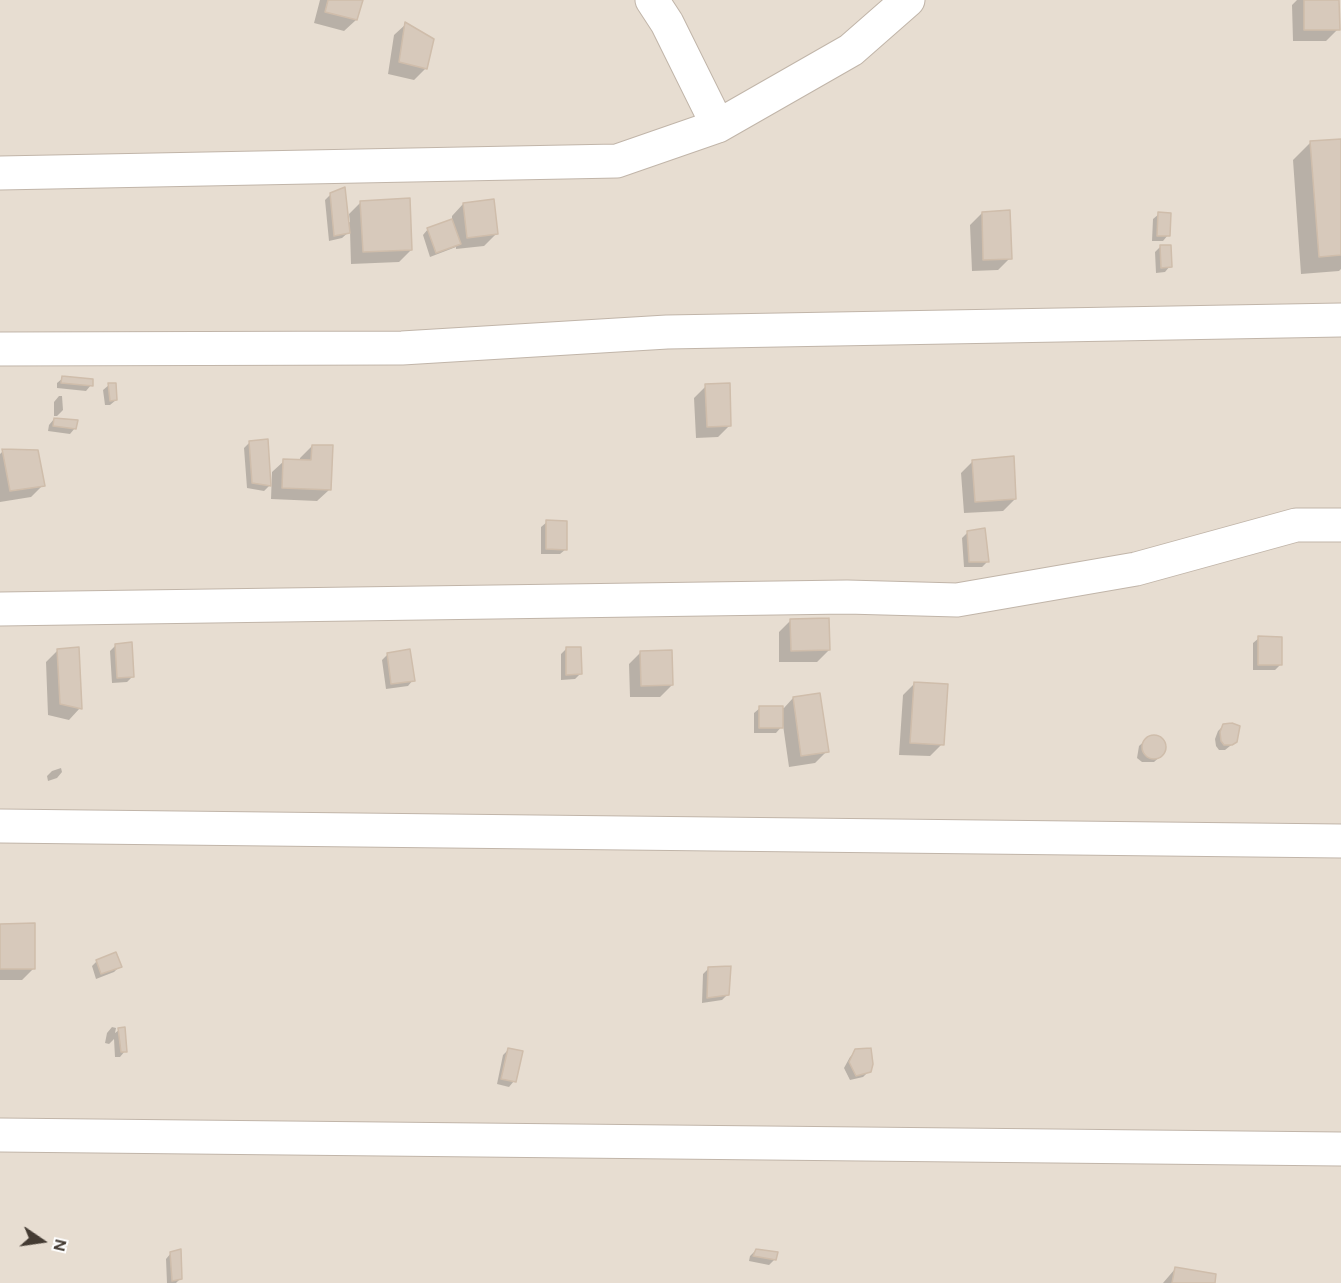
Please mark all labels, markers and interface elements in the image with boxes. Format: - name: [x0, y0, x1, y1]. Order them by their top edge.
- north arrow: [12, 1211, 72, 1271]
- text: N: [48, 1237, 72, 1253]

